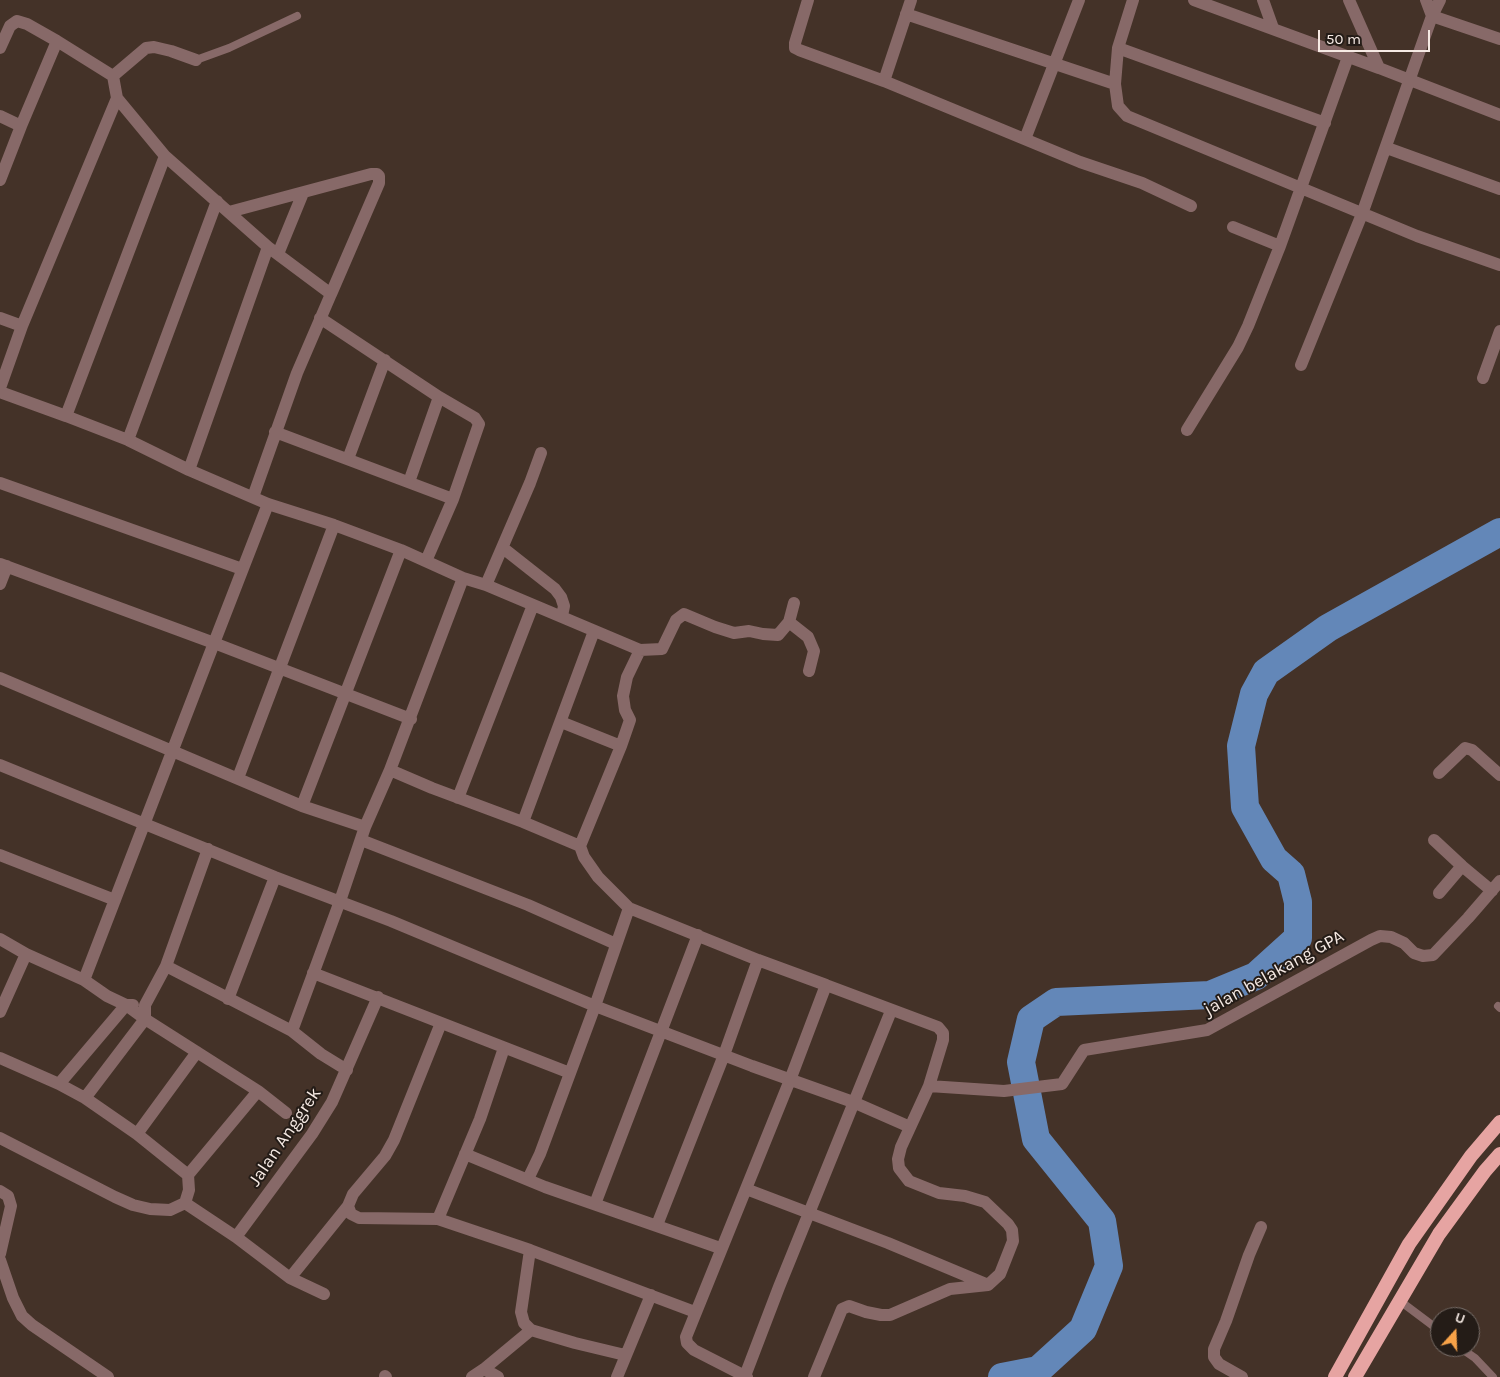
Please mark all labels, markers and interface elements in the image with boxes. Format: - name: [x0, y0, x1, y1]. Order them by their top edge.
- scale bar: [1320, 20, 1432, 52]
- text: 50 m: [1326, 30, 1361, 48]
- street label: jalan belakang GPA: [1200, 925, 1348, 1021]
- street label: Jalan Anggrek: [244, 1083, 326, 1191]
- north arrow: [1430, 1307, 1480, 1357]
- text: U: [1453, 1309, 1467, 1328]

